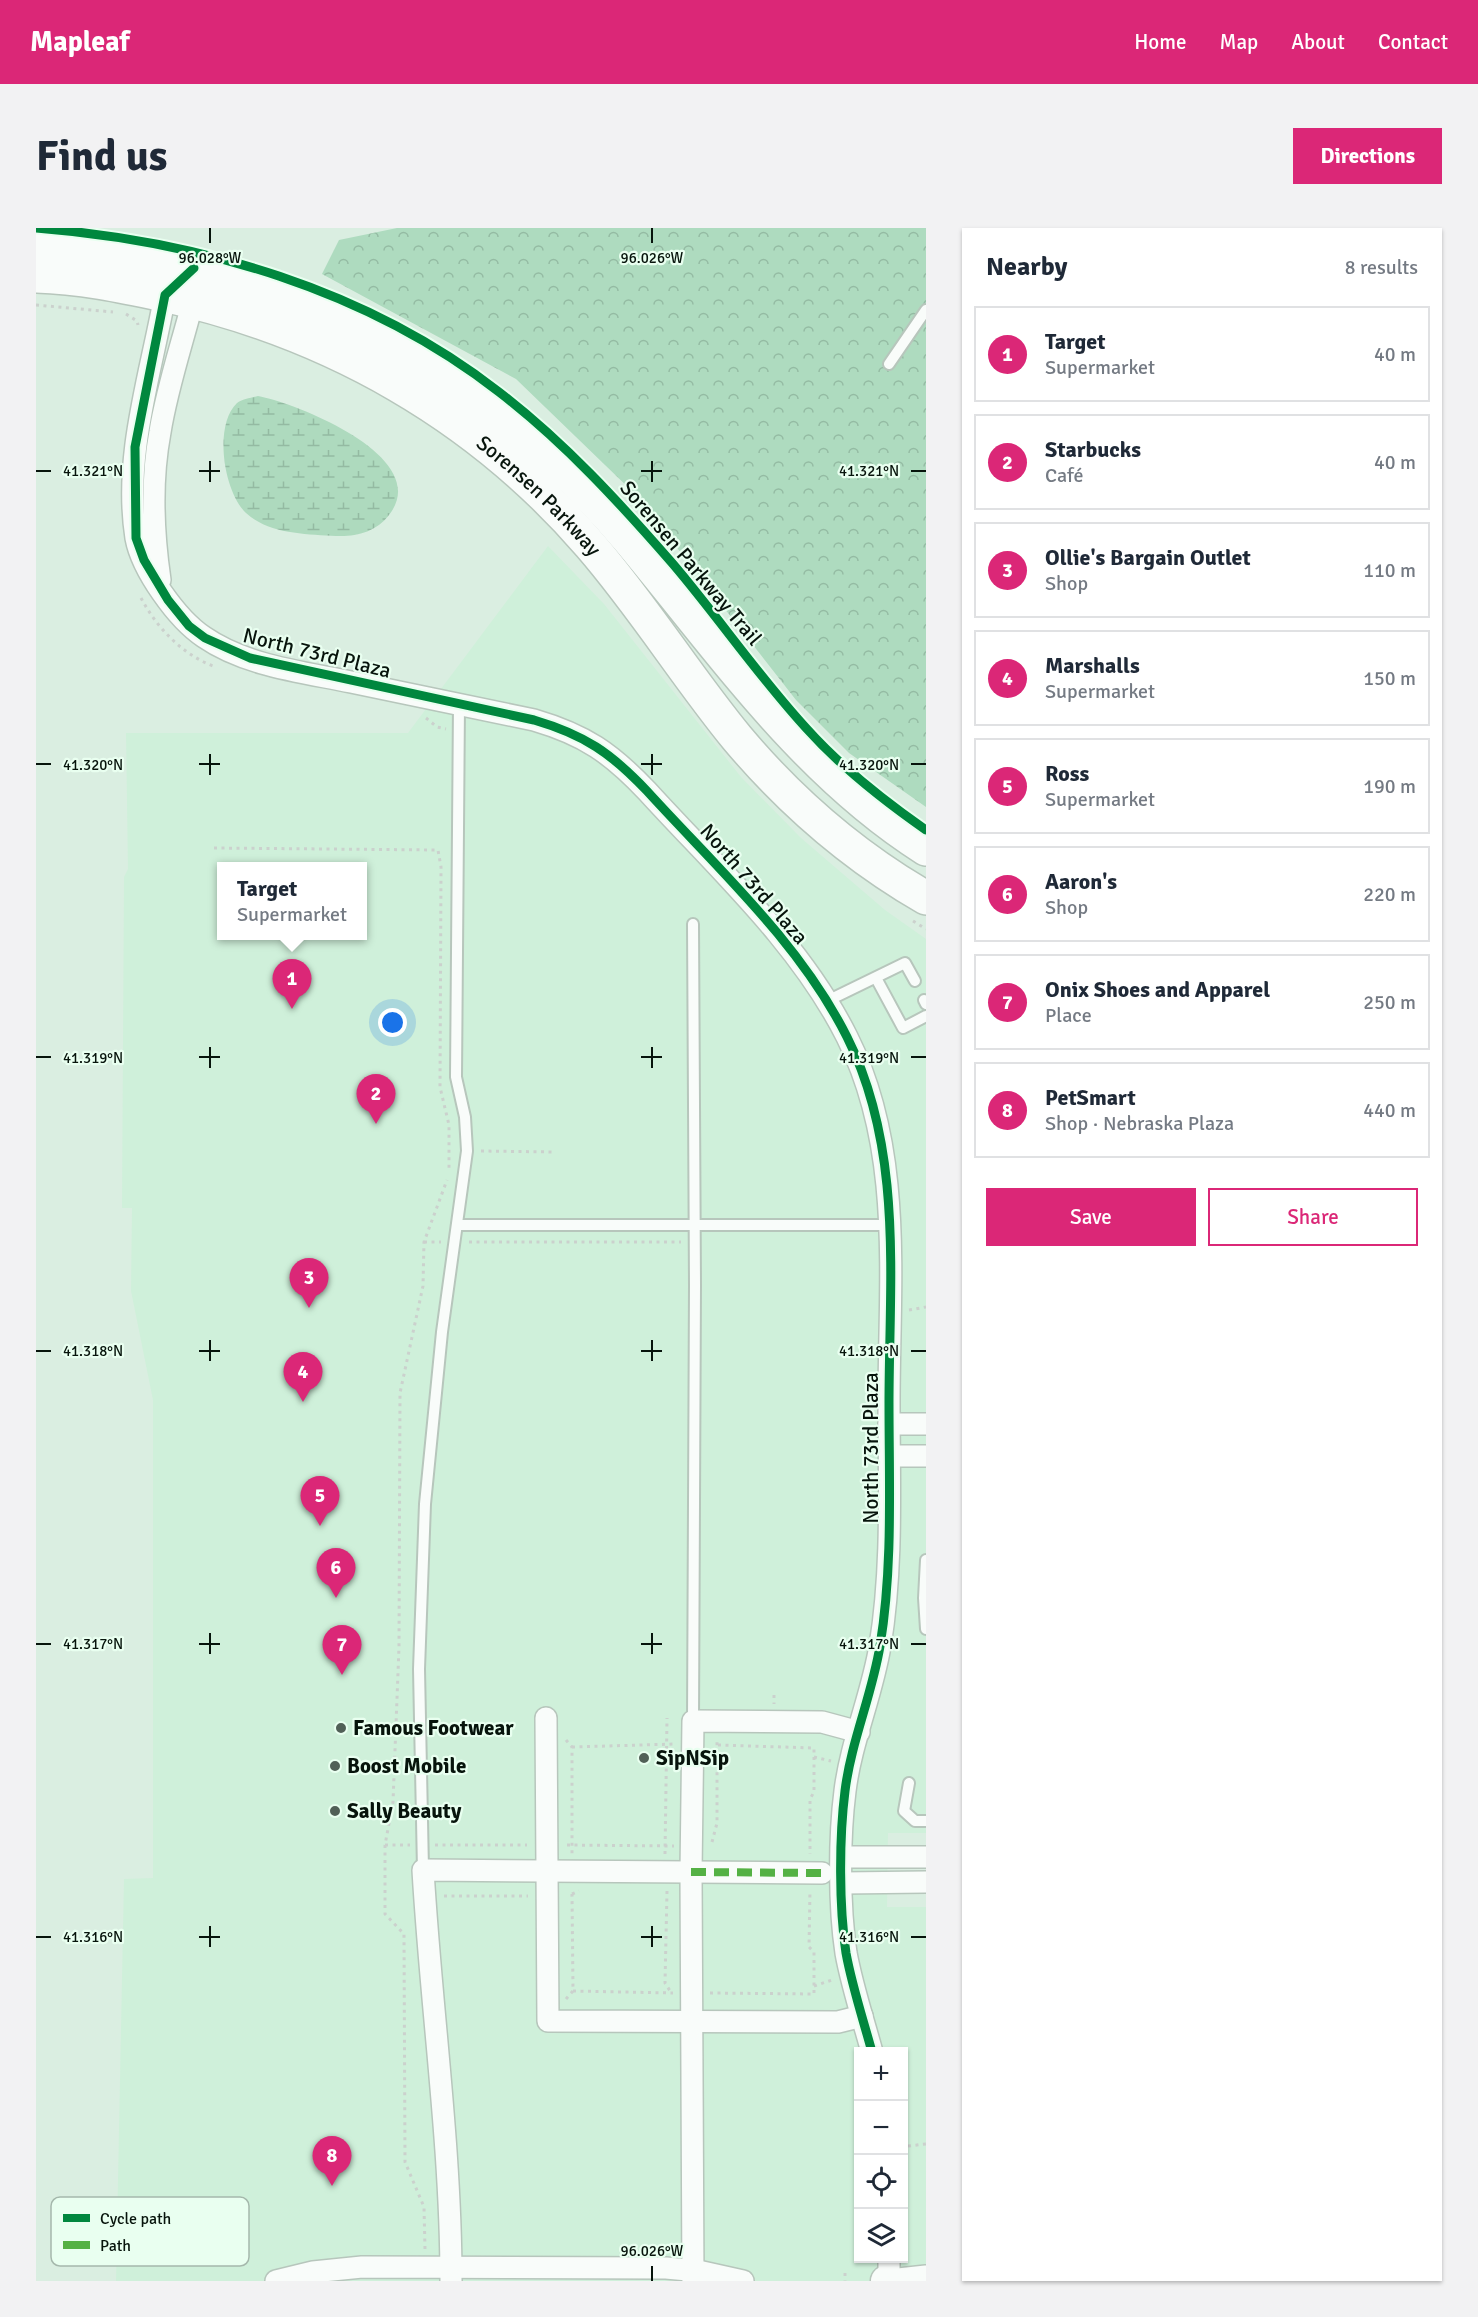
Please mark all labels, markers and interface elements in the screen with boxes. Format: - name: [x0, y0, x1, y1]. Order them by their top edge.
- text: Mapleaf: [30, 25, 130, 59]
- text: Home: [1134, 29, 1187, 55]
- text: Map: [1220, 29, 1258, 55]
- text: About: [1291, 29, 1345, 55]
- text: Contact: [1378, 29, 1448, 55]
- button: Directions: [1293, 128, 1442, 184]
- text: Find us: [36, 131, 167, 182]
- text: 96.028°W: [179, 249, 242, 267]
- text: 96.026°W: [621, 249, 684, 267]
- text: Nearby: [986, 251, 1067, 283]
- text: 8 results: [1345, 255, 1418, 280]
- text: Target: [1045, 328, 1105, 355]
- text: 1: [1002, 342, 1013, 367]
- text: 40 m: [1374, 342, 1416, 367]
- text: Supermarket: [1045, 355, 1155, 380]
- street label: Sorensen Parkway: [471, 430, 607, 561]
- text: Starbucks: [1045, 436, 1141, 463]
- text: 2: [1002, 450, 1013, 475]
- text: 40 m: [1374, 450, 1416, 475]
- text: 41.321°N: [63, 462, 123, 480]
- text: 41.321°N: [839, 462, 899, 480]
- text: Café: [1045, 463, 1084, 488]
- street label: Sorensen Parkway Trail: [614, 475, 768, 651]
- text: Ollie's Bargain Outlet: [1045, 544, 1251, 571]
- text: 3: [1002, 558, 1013, 583]
- text: 110 m: [1363, 558, 1416, 583]
- text: Shop: [1045, 571, 1088, 596]
- street label: North 73rd Plaza: [240, 622, 394, 684]
- text: Marshalls: [1045, 652, 1140, 679]
- text: 4: [1002, 666, 1013, 691]
- text: 150 m: [1363, 666, 1416, 691]
- text: Supermarket: [1045, 679, 1155, 704]
- text: 41.320°N: [63, 756, 123, 774]
- text: 41.320°N: [839, 756, 899, 774]
- text: Ross: [1045, 760, 1089, 787]
- text: 5: [1002, 774, 1013, 799]
- text: 190 m: [1363, 774, 1416, 799]
- text: Supermarket: [1045, 787, 1155, 812]
- street label: North 73rd Plaza: [694, 818, 814, 950]
- popup: [217, 862, 367, 940]
- text: Aaron's: [1045, 868, 1117, 895]
- text: Target: [237, 875, 297, 902]
- text: 6: [1002, 882, 1013, 907]
- text: 220 m: [1363, 882, 1416, 907]
- text: Shop: [1045, 895, 1088, 920]
- text: Supermarket: [237, 902, 347, 927]
- pin: 1: [272, 960, 312, 1009]
- text: Onix Shoes and Apparel: [1045, 976, 1270, 1003]
- text: 7: [1002, 990, 1013, 1015]
- text: 250 m: [1363, 990, 1416, 1015]
- text: Place: [1045, 1003, 1092, 1028]
- your location: [378, 1008, 407, 1037]
- text: 41.319°N: [63, 1049, 123, 1067]
- text: 41.319°N: [839, 1049, 899, 1067]
- pin: 2: [356, 1074, 396, 1124]
- text: PetSmart: [1045, 1084, 1136, 1111]
- text: 8: [1002, 1098, 1013, 1123]
- text: 440 m: [1363, 1098, 1416, 1123]
- text: Shop · Nebraska Plaza: [1045, 1111, 1234, 1136]
- button: Save: [986, 1188, 1196, 1246]
- button: Share: [1208, 1188, 1418, 1246]
- pin: 3: [290, 1258, 328, 1308]
- text: 41.318°N: [63, 1342, 123, 1360]
- text: 41.318°N: [839, 1342, 899, 1360]
- pin: 4: [284, 1352, 322, 1402]
- street label: North 73rd Plaza: [858, 1372, 884, 1524]
- pin: 5: [300, 1476, 340, 1526]
- pin: 6: [316, 1548, 356, 1598]
- pin: 7: [322, 1626, 362, 1675]
- text: 41.317°N: [63, 1635, 123, 1653]
- text: 41.317°N: [839, 1635, 899, 1653]
- place label: Famous Footwear: [353, 1715, 514, 1741]
- marker: Famous Footwear: [334, 1721, 348, 1735]
- place label: SipNSip: [656, 1745, 729, 1771]
- marker: SipNSip: [637, 1751, 651, 1765]
- place label: Boost Mobile: [347, 1753, 466, 1779]
- marker: Boost Mobile: [328, 1759, 342, 1773]
- place label: Sally Beauty: [347, 1798, 462, 1824]
- marker: Sally Beauty: [328, 1804, 342, 1818]
- text: 41.316°N: [63, 1928, 123, 1946]
- text: 41.316°N: [839, 1928, 899, 1946]
- map controls: [854, 2047, 908, 2263]
- button: +: [854, 2047, 908, 2101]
- button: −: [854, 2101, 908, 2155]
- pin: 8: [312, 2136, 352, 2186]
- button: locate: [854, 2155, 908, 2209]
- legend: [51, 2197, 249, 2266]
- text: Cycle path: [100, 2209, 171, 2229]
- button: layers: [854, 2209, 908, 2263]
- text: Path: [100, 2236, 131, 2256]
- text: 96.026°W: [621, 2242, 684, 2260]

